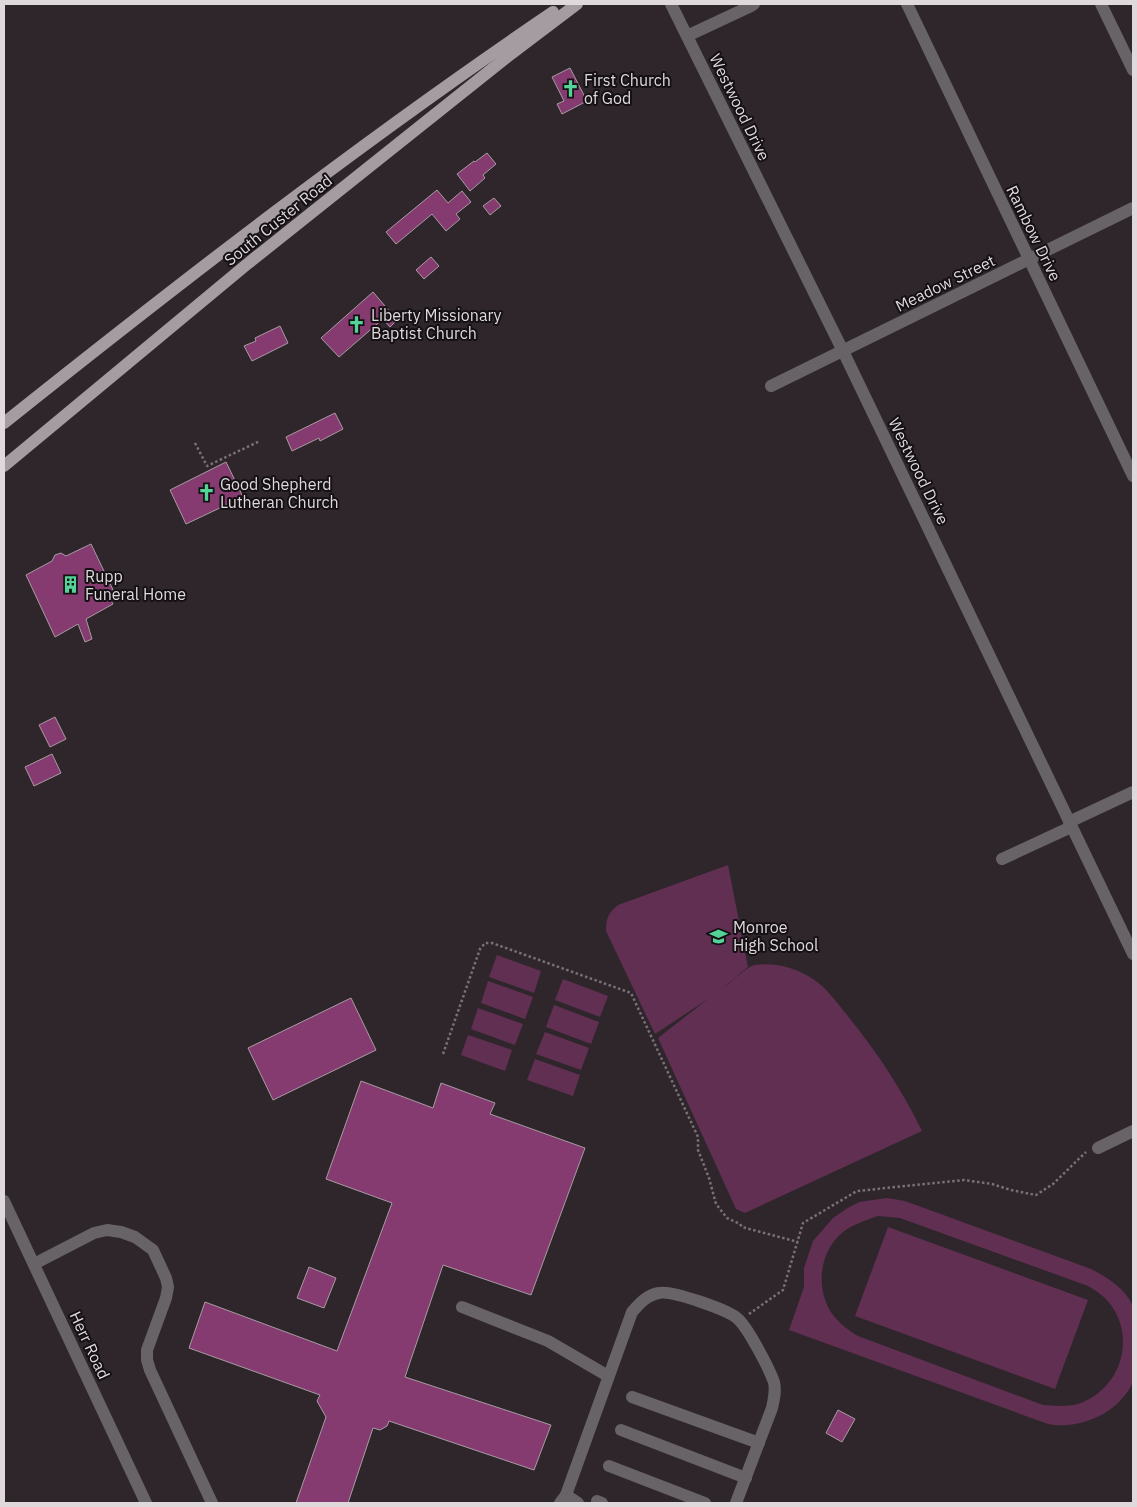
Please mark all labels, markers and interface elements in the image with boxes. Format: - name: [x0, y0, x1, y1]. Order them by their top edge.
- street label: Westwood Drive: [705, 50, 775, 164]
- place label: First Church of God: [584, 70, 671, 108]
- church icon: First Church of God: [560, 79, 580, 99]
- street label: South Custer Road: [220, 170, 336, 270]
- street label: Rambow Drive: [1002, 182, 1066, 284]
- street label: Meadow Street: [892, 250, 998, 316]
- place label: Liberty Missionary Baptist Church: [371, 305, 501, 343]
- church icon: Liberty Missionary Baptist Church: [347, 314, 367, 334]
- street label: Westwood Drive: [884, 414, 954, 528]
- place label: Good Shepherd Lutheran Church: [220, 474, 339, 512]
- church icon: Good Shepherd Lutheran Church: [196, 483, 216, 503]
- place label: Rupp Funeral Home: [85, 566, 186, 604]
- building icon: Rupp Funeral Home: [61, 575, 81, 595]
- place label: Monroe High School: [733, 917, 818, 955]
- school or university icon: Monroe High School: [709, 926, 729, 946]
- street label: Herr Road: [66, 1308, 114, 1382]

